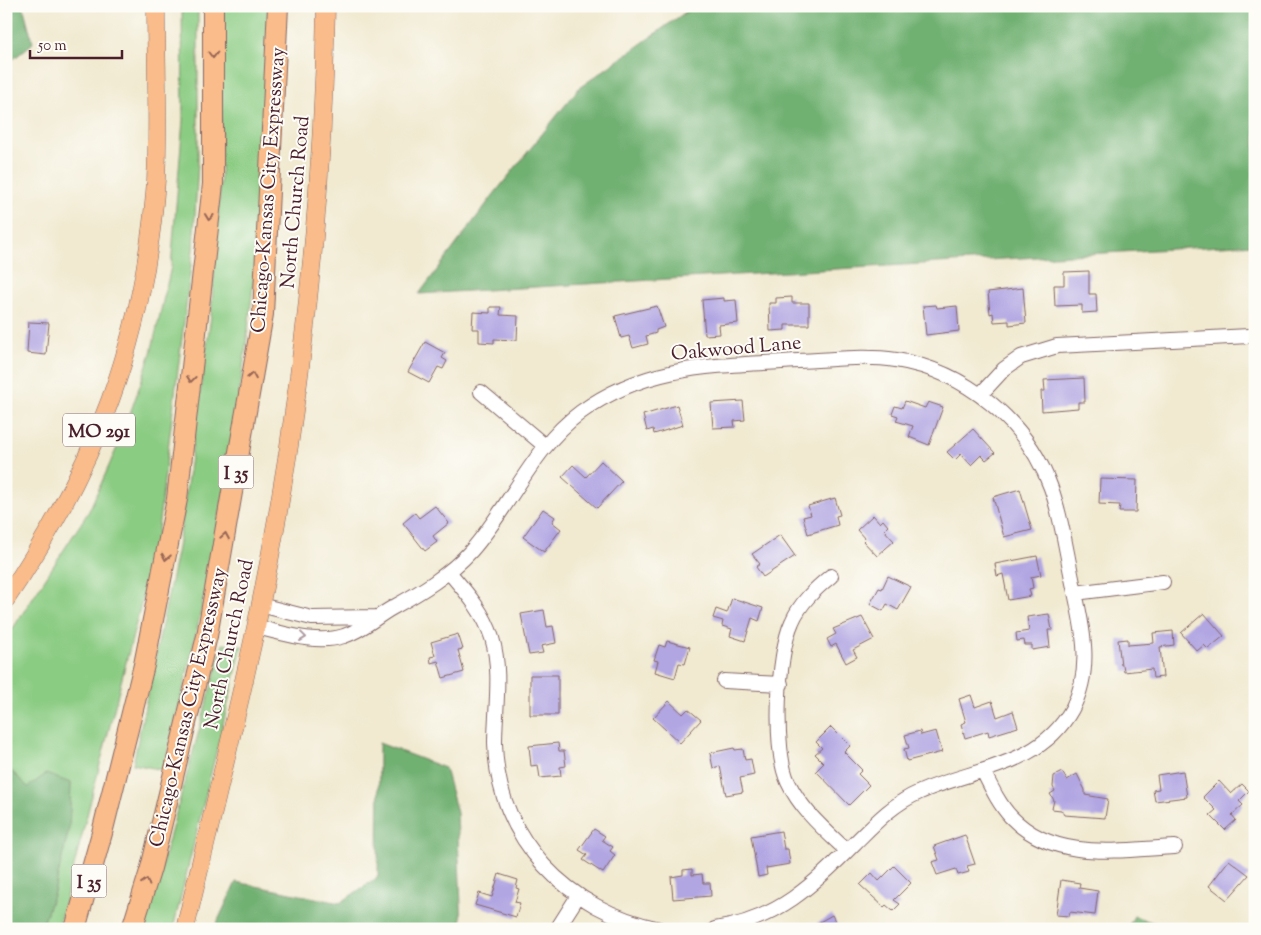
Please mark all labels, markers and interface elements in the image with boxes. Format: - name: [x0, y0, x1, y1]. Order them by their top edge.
- scale bar: [30, 28, 122, 60]
- text: 50 m: [37, 36, 67, 57]
- street label: Chicago-Kansas City Expressway: [245, 46, 294, 334]
- one-way arrow: [208, 52, 218, 59]
- street label: North Church Road: [274, 115, 318, 290]
- one-way arrow: [204, 214, 215, 222]
- street label: Oakwood Lane: [670, 329, 803, 370]
- one-way arrow: [247, 372, 257, 380]
- one-way arrow: [186, 375, 197, 383]
- road number: MO 291: [63, 414, 135, 446]
- road number: I 35: [218, 456, 254, 488]
- one-way arrow: [219, 532, 229, 541]
- one-way arrow: [161, 552, 171, 561]
- street label: North Church Road: [198, 557, 263, 732]
- street label: Chicago-Kansas City Expressway: [143, 565, 236, 850]
- one-way arrow: [300, 631, 308, 642]
- road number: I 35: [72, 864, 106, 898]
- one-way arrow: [140, 879, 150, 887]

